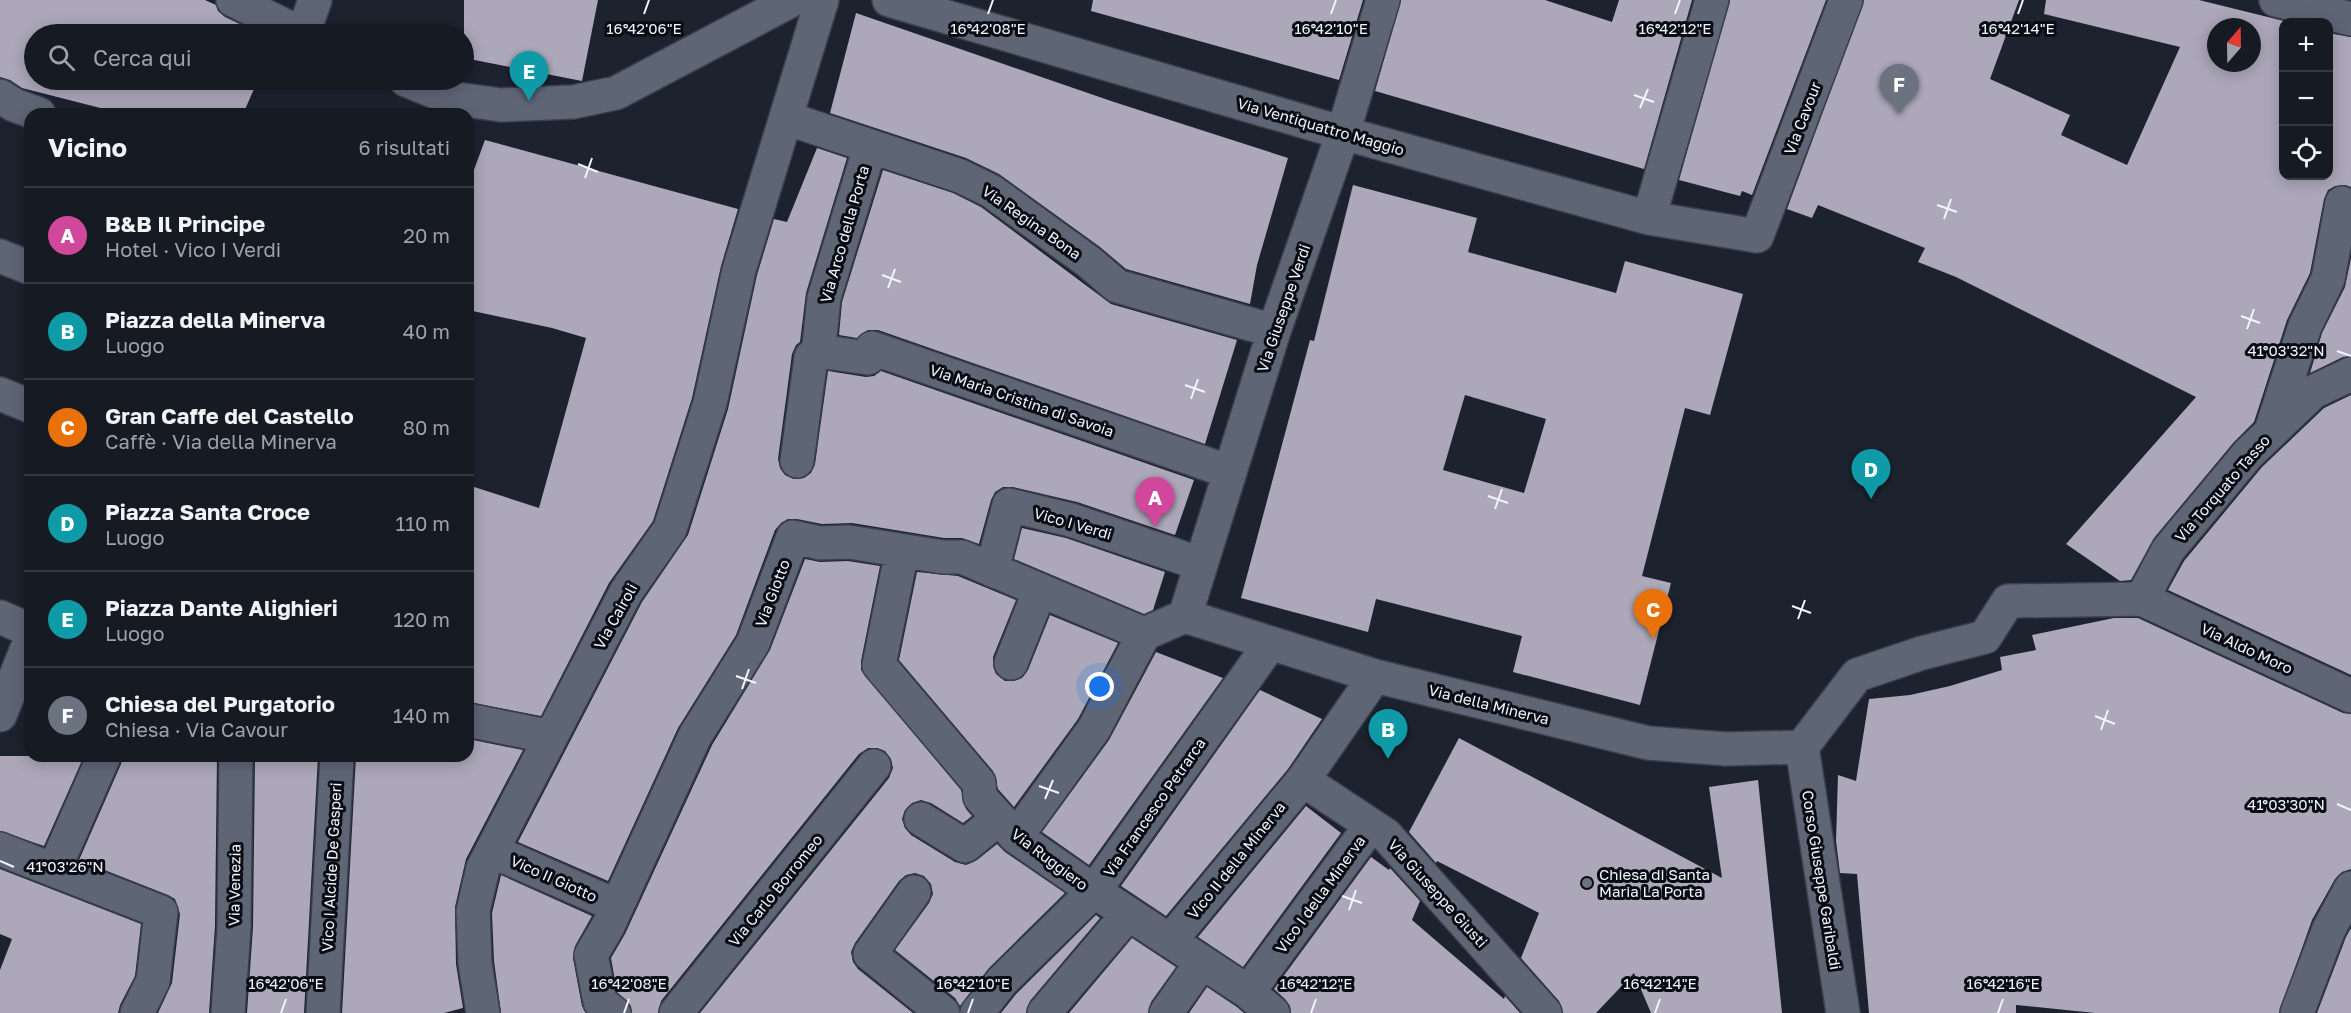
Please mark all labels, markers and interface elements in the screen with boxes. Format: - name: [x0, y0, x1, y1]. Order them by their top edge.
- north arrow: [2207, 18, 2261, 72]
- map controls: [2279, 18, 2333, 180]
- button: +: [2279, 18, 2333, 72]
- text: 16°42'06"E: [606, 19, 682, 37]
- text: 16°42'08"E: [950, 19, 1026, 37]
- text: 16°42'10"E: [1294, 19, 1368, 37]
- text: 16°42'12"E: [1639, 19, 1711, 37]
- text: 16°42'14"E: [1981, 19, 2055, 37]
- search box: [24, 24, 474, 90]
- icon: search: [45, 41, 78, 74]
- text: Cerca qui: [93, 44, 192, 71]
- pin: E: [510, 51, 548, 101]
- pin: F: [1880, 64, 1918, 114]
- button: −: [2279, 72, 2333, 126]
- street label: Via Cavour: [1780, 79, 1824, 157]
- street label: Via Ventiquattro Maggio: [1235, 94, 1407, 158]
- button: locate: [2279, 126, 2333, 180]
- text: Vicino: [48, 132, 127, 163]
- text: 6 risultati: [359, 135, 450, 159]
- street label: Via Arco della Porta: [816, 163, 872, 305]
- street label: Via Regina Bona: [979, 181, 1085, 263]
- text: B&B Il Principe: [105, 210, 265, 237]
- text: A: [60, 223, 75, 247]
- text: 20 m: [403, 223, 450, 247]
- text: Hotel · Vico I Verdi: [105, 237, 281, 261]
- street label: Via Giuseppe Verdi: [1253, 242, 1313, 374]
- text: Piazza della Minerva: [105, 306, 325, 333]
- text: B: [60, 319, 75, 343]
- text: 40 m: [403, 319, 450, 343]
- text: Luogo: [105, 333, 164, 357]
- text: 41°03'32"N: [2247, 341, 2325, 359]
- street label: Via Maria Cristina di Savoia: [928, 360, 1116, 440]
- text: Gran Caffe del Castello: [105, 402, 354, 429]
- text: C: [60, 415, 75, 439]
- text: 80 m: [403, 415, 450, 439]
- text: Caffè · Via della Minerva: [105, 429, 337, 453]
- street label: Via Torquato Tasso: [2171, 431, 2273, 545]
- pin: D: [1852, 450, 1890, 499]
- pin: A: [1136, 478, 1174, 527]
- text: Piazza Santa Croce: [105, 498, 310, 525]
- street label: Vico I Verdi: [1032, 503, 1114, 543]
- text: D: [60, 511, 75, 535]
- text: 110 m: [396, 511, 450, 535]
- text: Luogo: [105, 525, 164, 549]
- street label: Via Giotto: [751, 557, 793, 629]
- street label: Via Cairoli: [590, 580, 640, 652]
- pin: C: [1634, 590, 1672, 639]
- text: Piazza Dante Alighieri: [105, 594, 338, 621]
- text: E: [61, 607, 74, 631]
- text: 120 m: [394, 607, 450, 631]
- street label: Via Aldo Moro: [2198, 619, 2296, 677]
- text: Luogo: [105, 621, 164, 645]
- your location: [1085, 672, 1114, 701]
- street label: Via della Minerva: [1427, 680, 1551, 728]
- text: Chiesa del Purgatorio: [105, 690, 335, 717]
- text: F: [62, 703, 73, 727]
- text: 140 m: [393, 703, 450, 727]
- pin: B: [1368, 710, 1408, 759]
- text: Chiesa · Via Cavour: [105, 717, 288, 741]
- street label: Via Francesco Petrarca: [1099, 734, 1209, 880]
- street label: Vico I Alcide De Gasperi: [318, 782, 344, 952]
- street label: Corso Giuseppe Garibaldi: [1799, 789, 1845, 971]
- text: 41°03'30"N: [2247, 795, 2325, 813]
- street label: Vico II della Minerva: [1183, 798, 1289, 922]
- street label: Via Ruggiero: [1008, 824, 1092, 894]
- street label: Via Carlo Borromeo: [724, 830, 826, 950]
- street label: Vico I della Minerva: [1271, 832, 1369, 956]
- street label: Via Giuseppe Giusti: [1385, 835, 1491, 951]
- street label: Via Venezia: [224, 844, 244, 926]
- street label: Vico II Giotto: [508, 851, 600, 905]
- text: 41°03'26"N: [26, 857, 104, 875]
- place label: Chiesa di Santa Maria La Porta: [1599, 865, 1710, 900]
- marker: Chiesa di Santa Maria La Porta: [1580, 876, 1594, 890]
- text: 16°42'06"E: [248, 974, 324, 992]
- text: 16°42'08"E: [591, 974, 667, 992]
- text: 16°42'10"E: [936, 974, 1010, 992]
- text: 16°42'12"E: [1280, 974, 1352, 992]
- text: 16°42'14"E: [1623, 974, 1697, 992]
- text: 16°42'16"E: [1966, 974, 2040, 992]

